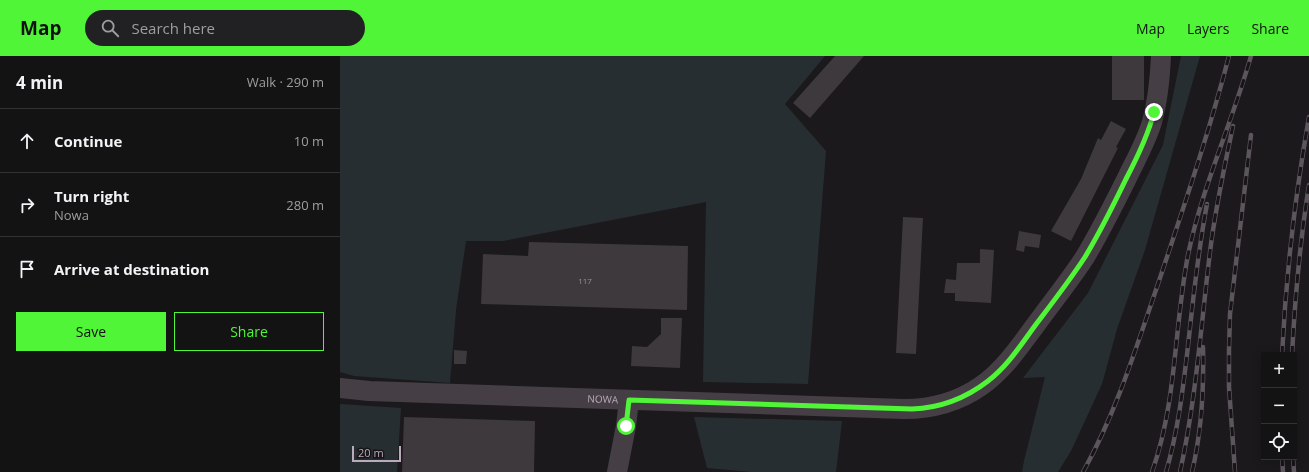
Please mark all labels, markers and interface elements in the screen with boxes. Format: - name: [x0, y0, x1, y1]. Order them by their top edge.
- search box: [85, 10, 365, 46]
- text: Map: [20, 15, 61, 41]
- icon: search: [99, 17, 121, 39]
- text: Search here: [131, 18, 215, 38]
- text: Map: [1136, 19, 1165, 38]
- text: Layers: [1187, 19, 1229, 38]
- text: Share: [1251, 19, 1289, 38]
- text: 4 min: [16, 71, 63, 94]
- text: Walk · 290 m: [247, 73, 324, 91]
- route end: [1145, 103, 1163, 121]
- icon: ahead: [16, 130, 38, 152]
- text: Continue: [54, 131, 122, 151]
- text: 10 m: [294, 132, 324, 150]
- text: Turn right: [54, 186, 129, 206]
- icon: right: [16, 194, 38, 216]
- text: 280 m: [286, 196, 324, 214]
- text: Nowa: [54, 206, 89, 224]
- icon: arrive: [16, 258, 38, 280]
- text: Arrive at destination: [54, 259, 209, 279]
- house number: 117: [578, 275, 592, 286]
- button: Save: [16, 312, 166, 351]
- button: Share: [174, 312, 324, 351]
- map controls: [1261, 352, 1297, 460]
- button: +: [1261, 352, 1297, 388]
- button: −: [1261, 388, 1297, 424]
- street label: NOWA: [587, 391, 619, 406]
- route start: [617, 417, 635, 435]
- button: locate: [1261, 424, 1297, 460]
- scale bar: [352, 444, 401, 463]
- text: 20 m: [358, 445, 384, 460]

